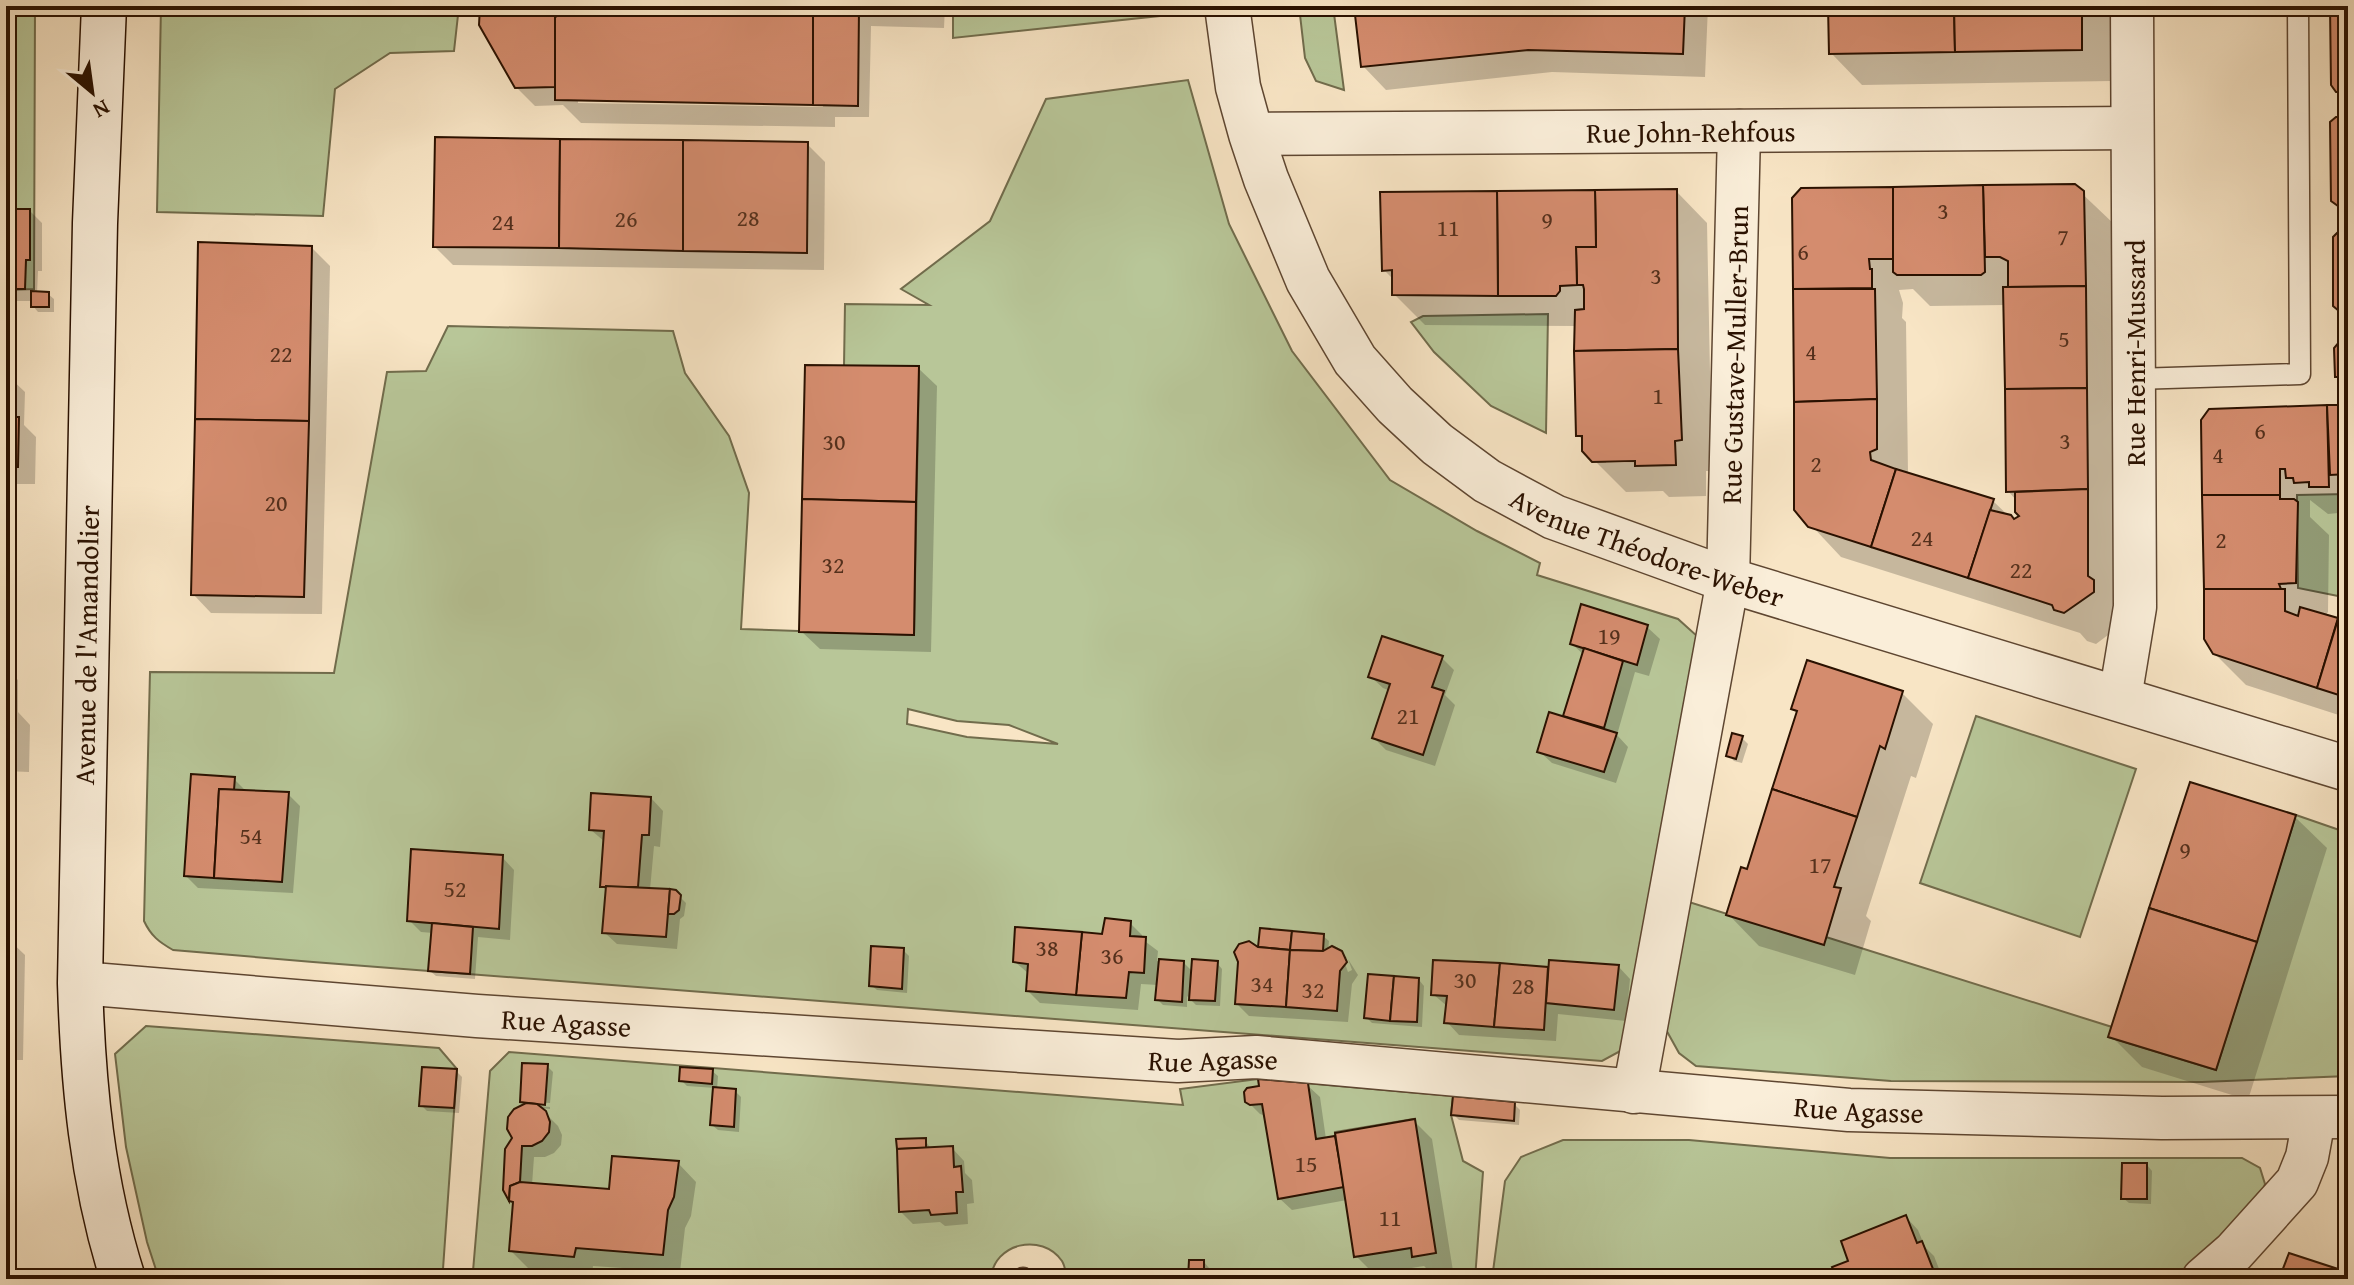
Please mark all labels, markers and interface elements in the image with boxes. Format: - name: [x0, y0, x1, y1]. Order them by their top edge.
- north arrow: [52, 52, 132, 132]
- text: N: [87, 92, 116, 127]
- street label: Rue John-Rehfous: [1586, 110, 1796, 152]
- house number: 3: [1937, 193, 1949, 228]
- house number: 28: [736, 200, 760, 235]
- house number: 26: [614, 201, 638, 236]
- house number: 9: [1541, 202, 1553, 237]
- house number: 24: [491, 204, 515, 239]
- street label: Rue Gustave-Muller-Brun: [1709, 205, 1758, 504]
- house number: 11: [1436, 210, 1460, 245]
- house number: 7: [2057, 219, 2069, 254]
- house number: 6: [1797, 234, 1809, 269]
- street label: Rue Henri-Mussard: [2114, 240, 2155, 466]
- house number: 3: [1650, 258, 1662, 293]
- house number: 5: [2058, 321, 2070, 356]
- house number: 4: [1805, 334, 1817, 369]
- house number: 22: [269, 336, 293, 371]
- house number: 1: [1652, 378, 1664, 413]
- house number: 6: [2254, 413, 2266, 448]
- house number: 3: [2059, 423, 2071, 458]
- house number: 30: [822, 424, 846, 459]
- house number: 4: [2212, 437, 2224, 472]
- house number: 2: [1810, 446, 1822, 481]
- street label: Avenue Théodore-Weber: [1503, 477, 1790, 617]
- house number: 20: [264, 485, 288, 520]
- street label: Avenue de l'Amandolier: [63, 504, 109, 785]
- house number: 24: [1910, 520, 1934, 555]
- house number: 2: [2215, 522, 2227, 557]
- house number: 32: [821, 547, 845, 582]
- house number: 22: [2009, 552, 2033, 587]
- house number: 19: [1597, 618, 1621, 653]
- house number: 21: [1396, 698, 1420, 733]
- house number: 54: [239, 818, 263, 853]
- house number: 9: [2179, 832, 2191, 867]
- house number: 17: [1808, 847, 1832, 882]
- house number: 52: [443, 871, 467, 906]
- house number: 38: [1035, 930, 1059, 965]
- house number: 36: [1100, 938, 1124, 973]
- house number: 30: [1453, 962, 1477, 997]
- house number: 34: [1250, 966, 1274, 1001]
- house number: 28: [1511, 968, 1535, 1003]
- house number: 32: [1301, 972, 1325, 1007]
- street label: Rue Agasse: [500, 997, 633, 1046]
- street label: Rue Agasse: [1147, 1036, 1280, 1082]
- street label: Rue Agasse: [1792, 1085, 1924, 1132]
- house number: 15: [1294, 1146, 1318, 1181]
- house number: 11: [1378, 1200, 1402, 1235]

